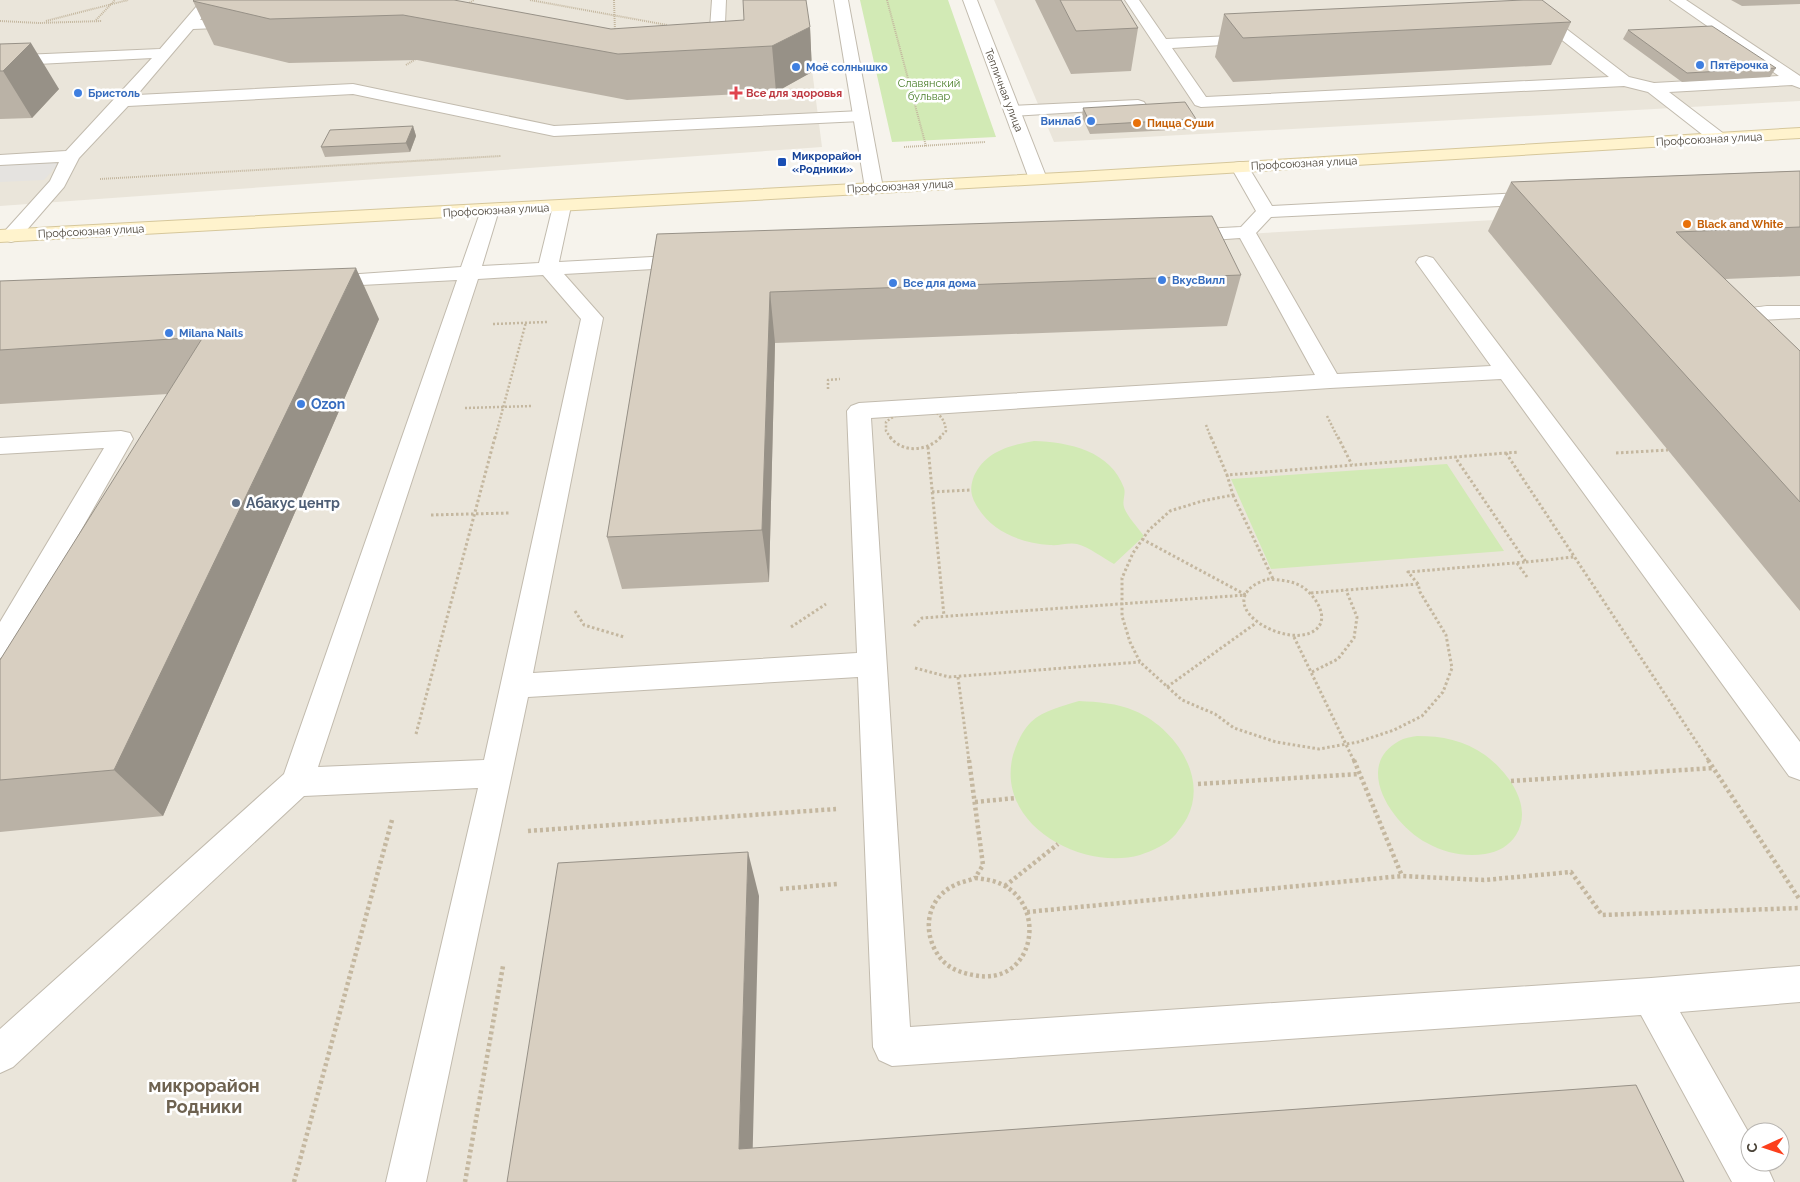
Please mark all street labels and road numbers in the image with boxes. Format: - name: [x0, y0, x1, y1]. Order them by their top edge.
- street label: Тепличная улица: [982, 47, 1025, 134]
- street label: Профсоюзная улица: [1655, 130, 1763, 149]
- street label: Профсоюзная улица: [1250, 154, 1358, 173]
- street label: Профсоюзная улица: [846, 177, 954, 196]
- street label: Профсоюзная улица: [442, 201, 550, 220]
- street label: Профсоюзная улица: [37, 222, 145, 241]

